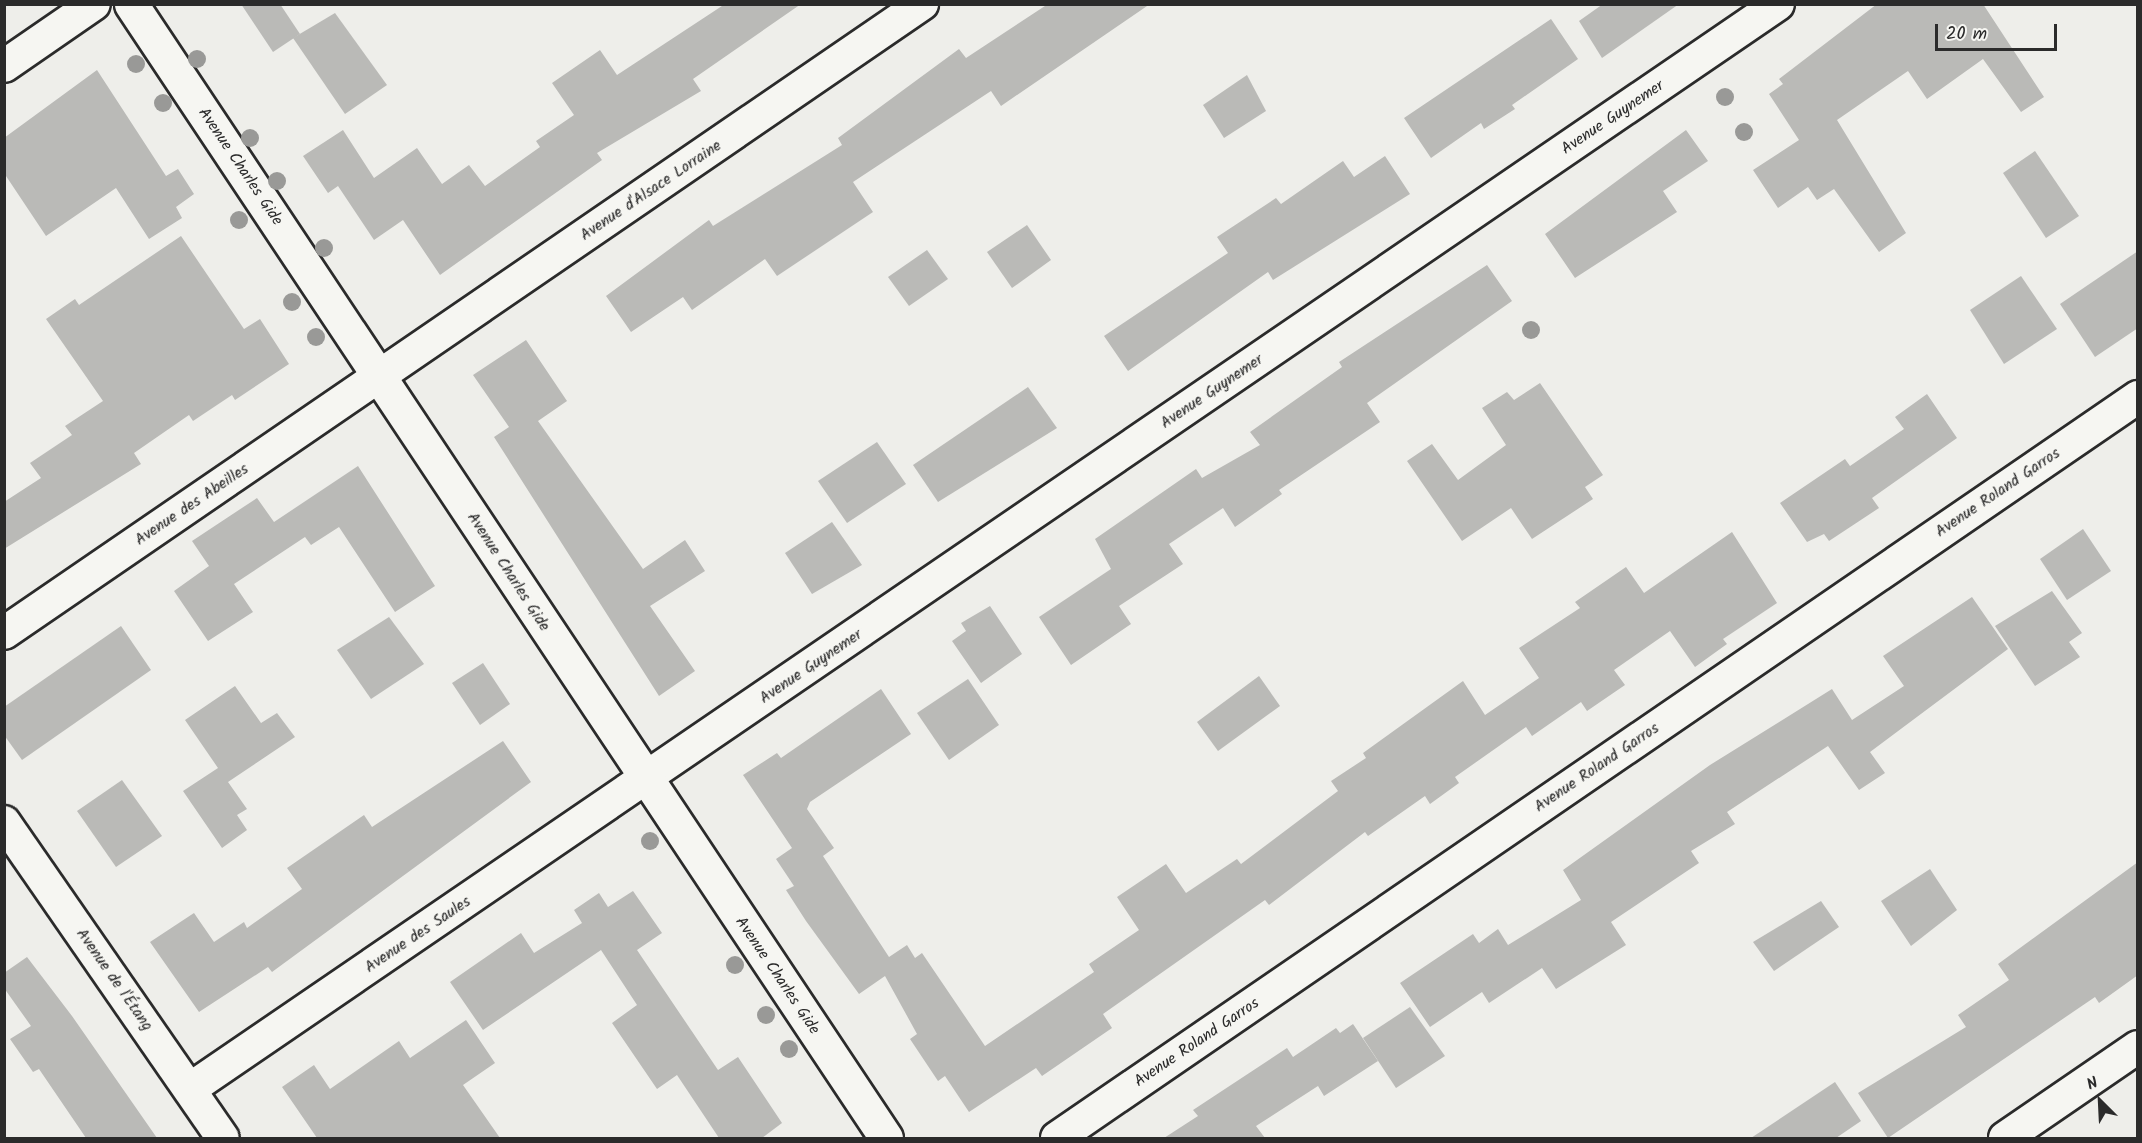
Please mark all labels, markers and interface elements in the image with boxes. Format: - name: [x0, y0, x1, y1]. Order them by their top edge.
- scale bar: [1938, 12, 2060, 50]
- text: 20 m: [1946, 20, 1987, 49]
- street label: Avenue Guynemer: [1558, 77, 1668, 159]
- street label: Avenue Charles Gide: [194, 105, 286, 229]
- street label: Avenue d'Alsace Lorraine: [577, 137, 725, 245]
- street label: Avenue Guynemer: [1157, 351, 1267, 433]
- street label: Avenue Roland Garros: [1932, 444, 2064, 542]
- street label: Avenue des Abeilles: [132, 460, 252, 550]
- street label: Avenue Charles Gide: [462, 509, 554, 635]
- street label: Avenue Guynemer: [756, 626, 866, 708]
- street label: Avenue Roland Garros: [1531, 719, 1663, 817]
- street label: Avenue des Saules: [361, 892, 475, 978]
- street label: Avenue Charles Gide: [731, 914, 823, 1038]
- street label: Avenue de l'Étang: [72, 925, 156, 1035]
- street label: Avenue Roland Garros: [1131, 994, 1263, 1092]
- north arrow: [2070, 1071, 2130, 1131]
- text: N: [2083, 1071, 2102, 1098]

